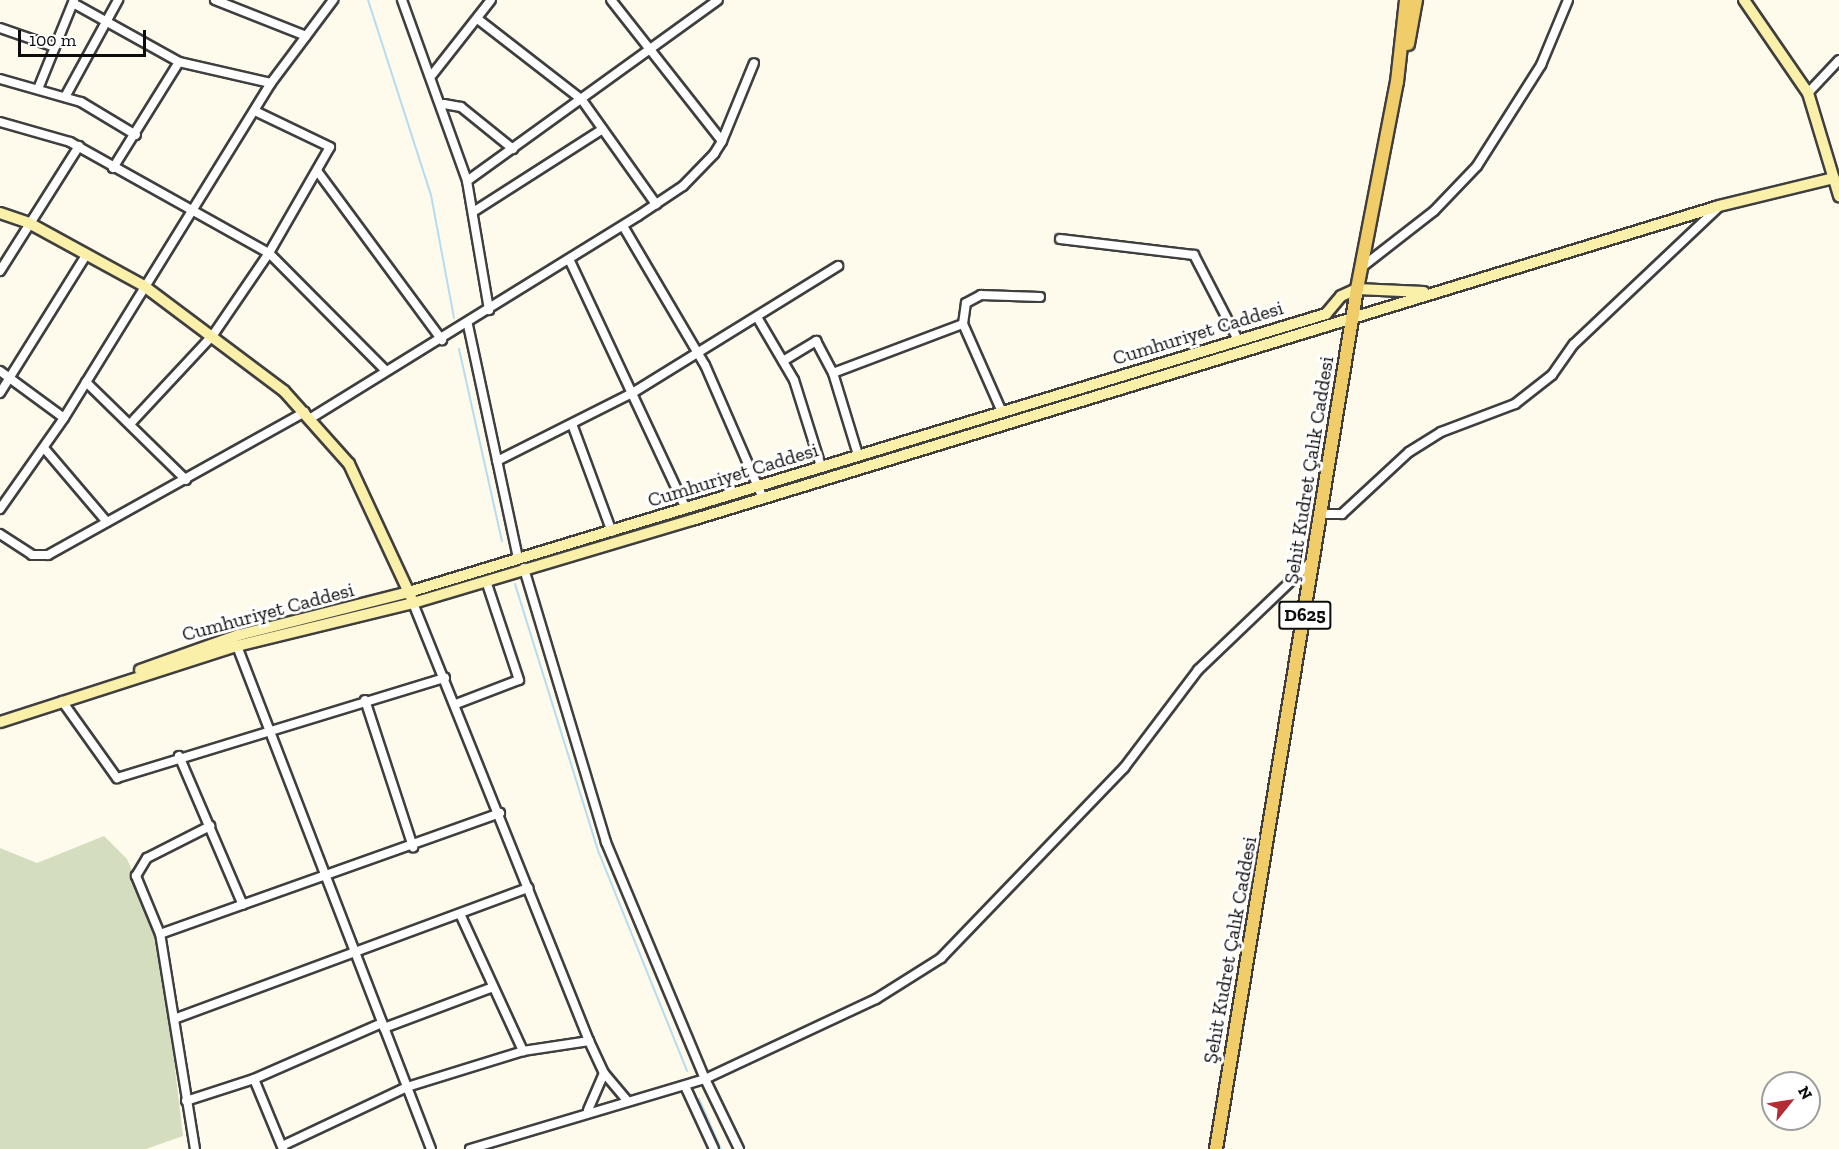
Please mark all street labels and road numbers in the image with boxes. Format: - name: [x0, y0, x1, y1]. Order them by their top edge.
- street label: Cumhuriyet Caddesi: [1110, 296, 1286, 370]
- street label: Şehit Kudret Çalık Caddesi: [1279, 354, 1339, 586]
- street label: Cumhuriyet Caddesi: [645, 438, 821, 512]
- street label: Cumhuriyet Caddesi: [179, 577, 357, 647]
- road number: D625: [1278, 600, 1332, 630]
- street label: Şehit Kudret Çalık Caddesi: [1198, 835, 1262, 1065]

